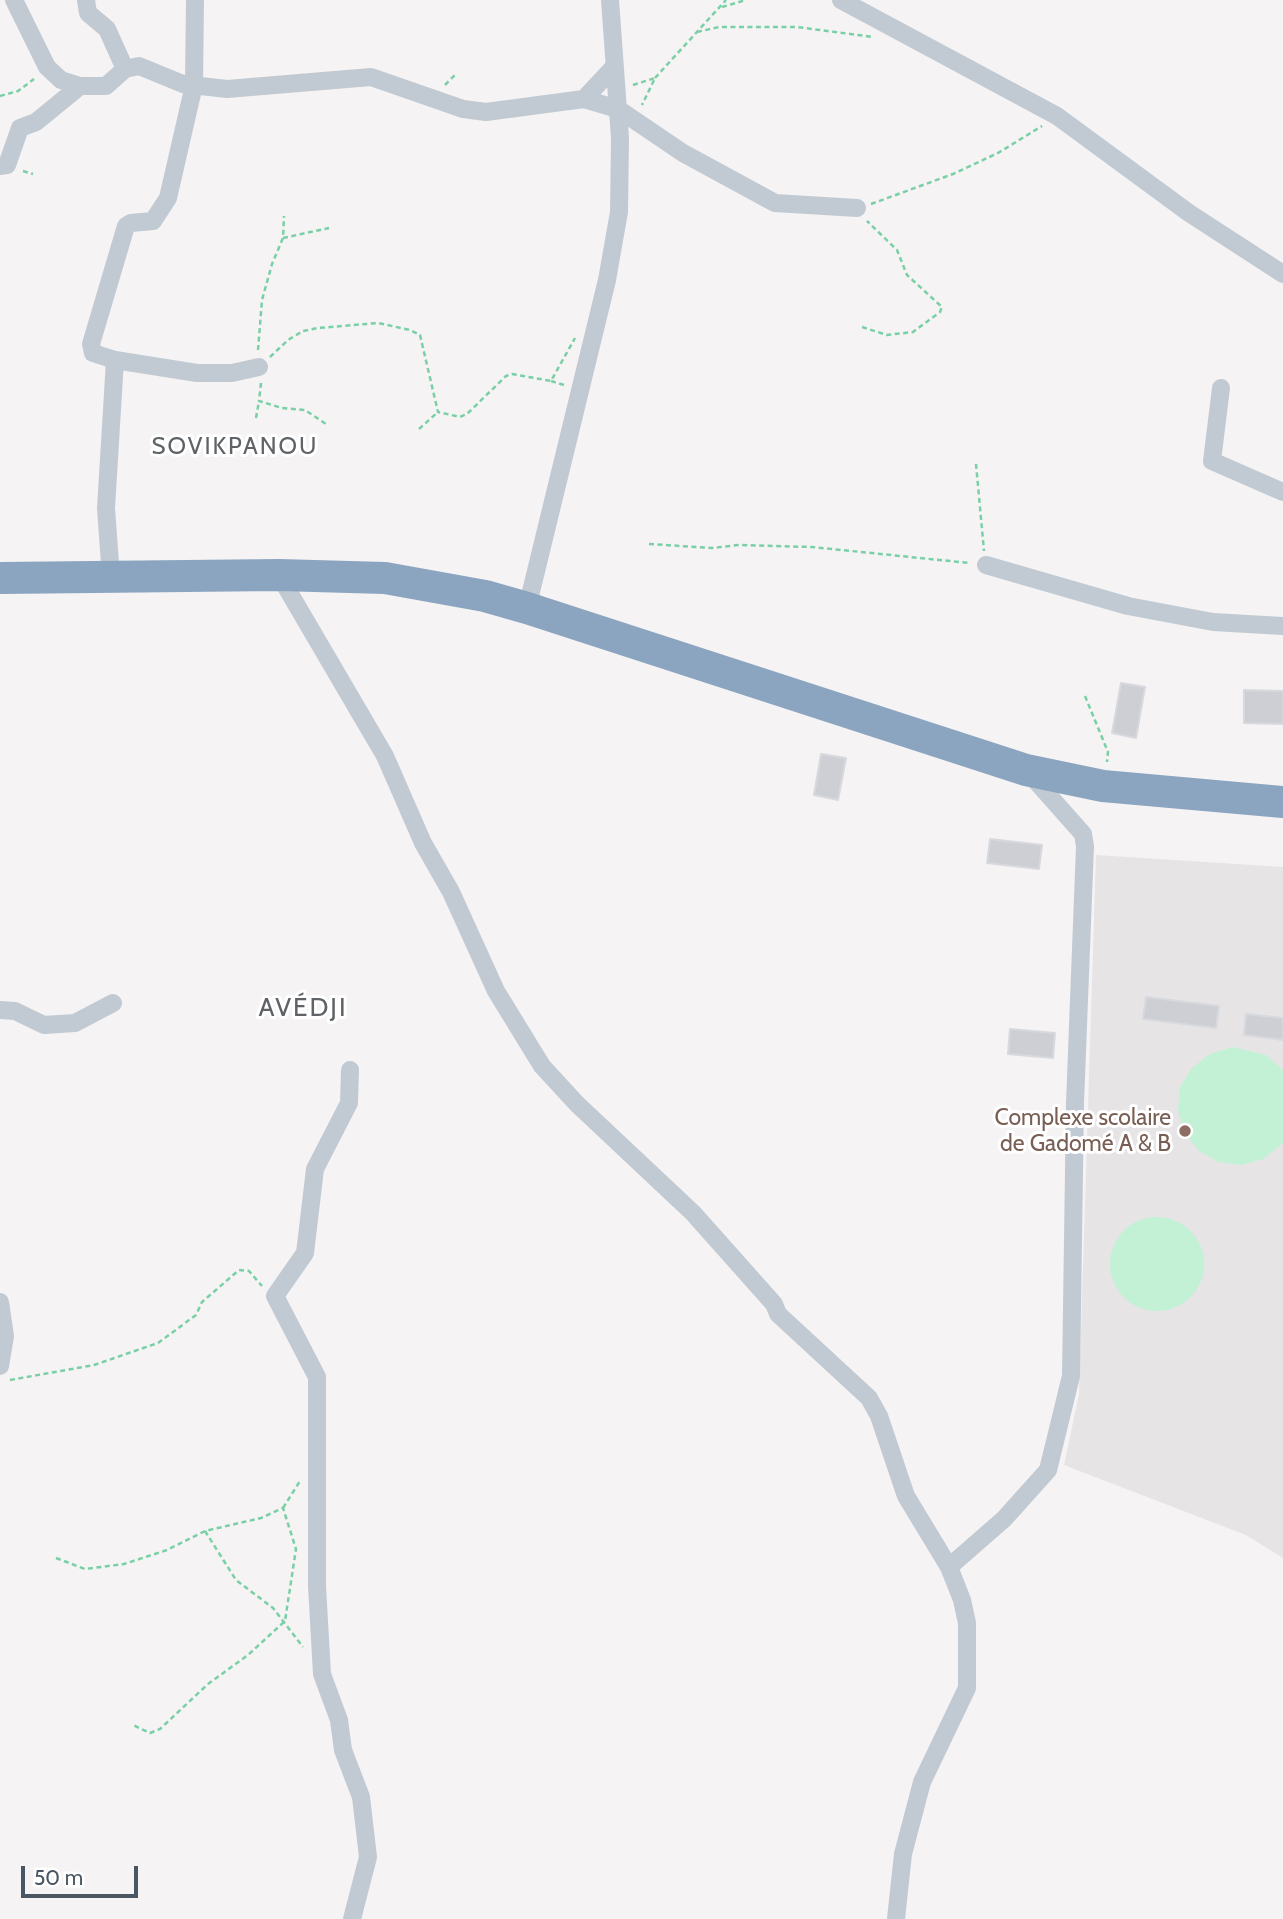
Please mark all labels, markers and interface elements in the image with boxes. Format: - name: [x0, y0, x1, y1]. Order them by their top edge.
- district label: SOVIKPANOU: [153, 433, 317, 461]
- district label: AVÉDJI: [259, 992, 347, 1024]
- place label: Complexe scolaire de Gadomé A & B: [995, 1104, 1171, 1158]
- marker: Complexe scolaire de Gadomé A & B: [1177, 1123, 1193, 1139]
- scale bar: [24, 1853, 142, 1897]
- text: 50 m: [34, 1865, 83, 1890]

